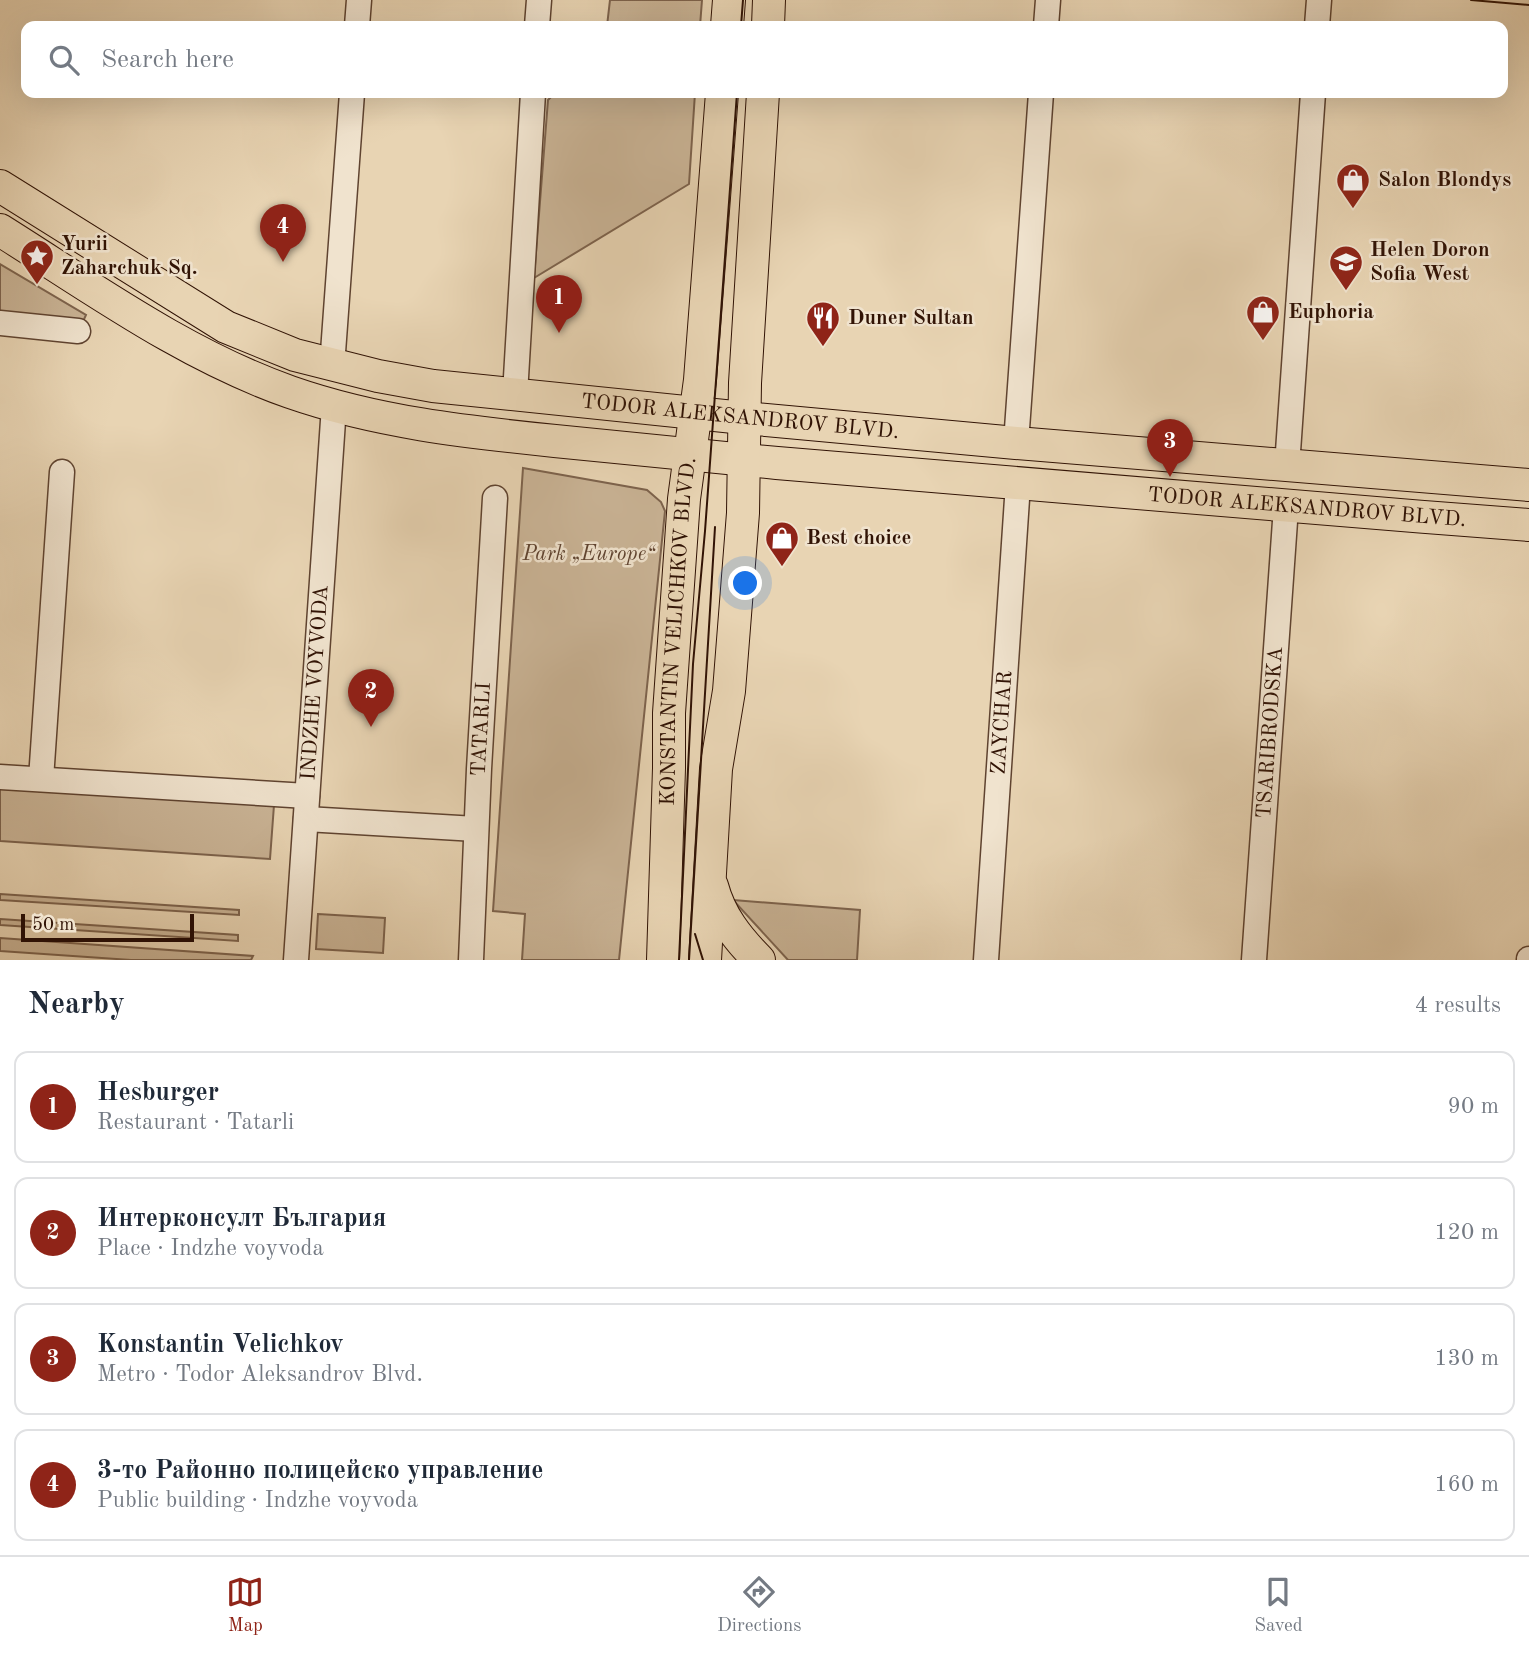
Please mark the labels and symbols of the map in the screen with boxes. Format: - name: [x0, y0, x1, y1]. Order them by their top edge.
- shop icon: Salon Blondys: [1334, 161, 1372, 210]
- place label: Salon Blondys: [1378, 170, 1511, 191]
- pin: 4: [260, 204, 306, 262]
- place label: Yurii Zaharchuk Sq.: [61, 234, 198, 279]
- place icon: Yurii Zaharchuk Sq.: [18, 237, 56, 286]
- place label: Helen Doron Sofia West: [1370, 240, 1490, 285]
- school or university icon: Helen Doron Sofia West: [1327, 243, 1365, 292]
- pin: 1: [536, 275, 582, 333]
- shop icon: Euphoria: [1244, 293, 1282, 342]
- restaurant icon: Duner Sultan: [804, 299, 842, 348]
- place label: Euphoria: [1288, 302, 1374, 323]
- place label: Duner Sultan: [848, 308, 974, 329]
- street label: TODOR ALEKSANDROV BLVD.: [580, 391, 900, 443]
- pin: 3: [1147, 419, 1193, 477]
- street label: KONSTANTIN VELICHKOV BLVD.: [657, 456, 700, 806]
- street label: TODOR ALEKSANDROV BLVD.: [1147, 484, 1467, 531]
- shop icon: Best choice: [763, 519, 801, 568]
- place label: Best choice: [806, 528, 912, 549]
- park label: Park „Europe“: [521, 544, 656, 565]
- your location: [728, 566, 762, 600]
- street label: INDZHE VOYVODA: [298, 584, 332, 781]
- street label: TSARIBRODSKA: [1254, 646, 1287, 819]
- pin: 2: [348, 669, 394, 727]
- street label: ZAYCHAR: [988, 670, 1016, 775]
- street label: TATARLI: [468, 682, 495, 777]
- scale bar: [21, 911, 194, 943]

